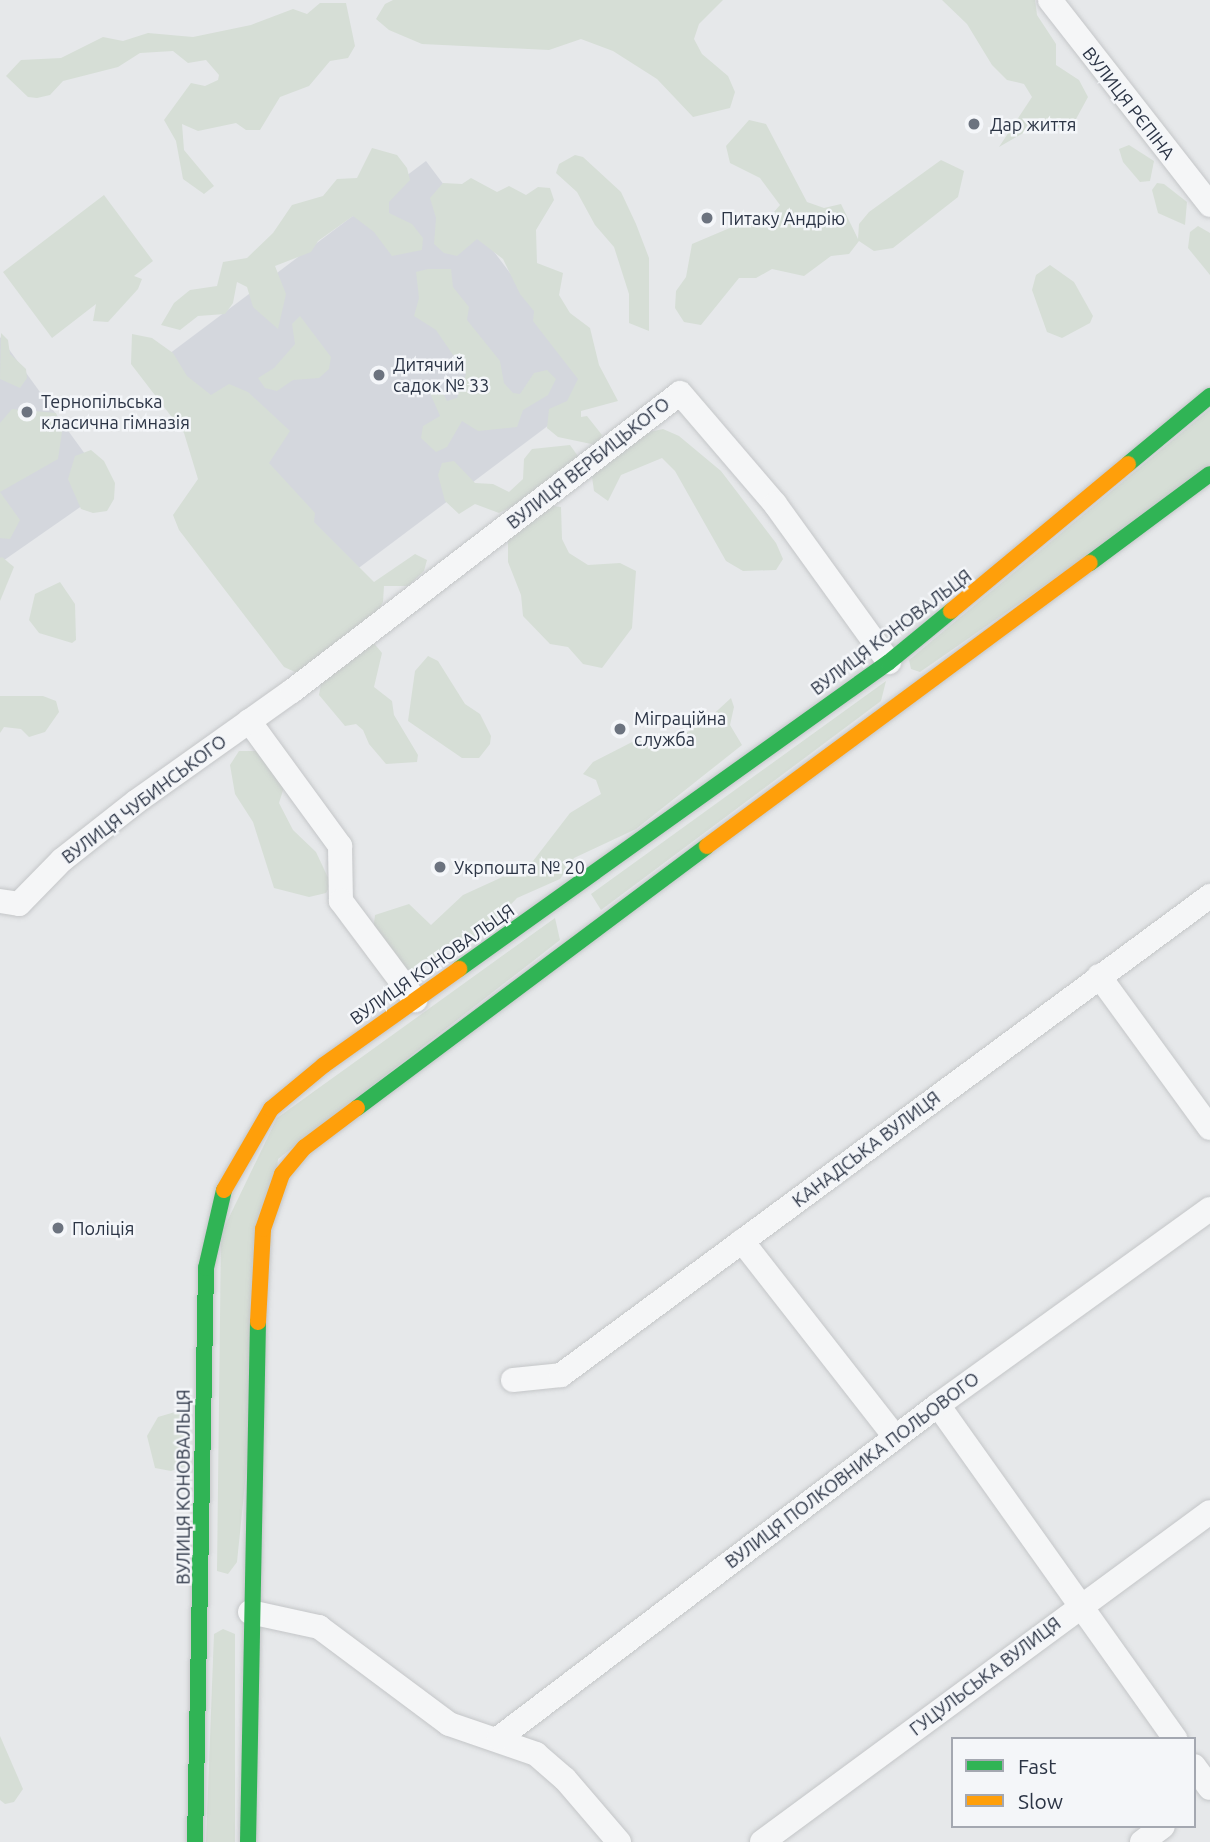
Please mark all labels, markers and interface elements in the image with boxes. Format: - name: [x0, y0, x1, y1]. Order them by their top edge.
- street label: ВУЛИЦЯ РЄПІНА: [1078, 42, 1180, 164]
- place label: Дар життя: [990, 113, 1076, 135]
- marker: Дар життя: [964, 114, 984, 134]
- place label: Питаку Андрію: [721, 207, 845, 229]
- marker: Питаку Андрію: [699, 210, 715, 226]
- place label: Дитячий садок № 33: [393, 354, 489, 396]
- marker: Дитячий садок № 33: [371, 367, 387, 383]
- place label: Тернопільська класична гімназія: [41, 391, 190, 434]
- street label: ВУЛИЦЯ ВЕРБИЦЬКОГО: [502, 393, 674, 533]
- marker: Тернопільська класична гімназія: [19, 404, 35, 420]
- street label: ВУЛИЦЯ КОНОВАЛЬЦЯ: [806, 565, 976, 699]
- place label: Міграційна служба: [634, 708, 726, 750]
- marker: Міграційна служба: [612, 721, 628, 737]
- street label: ВУЛИЦЯ ЧУБИНСЬКОГО: [57, 730, 231, 868]
- place label: Укрпошта № 20: [454, 856, 585, 878]
- marker: Укрпошта № 20: [432, 859, 448, 875]
- street label: ВУЛИЦЯ КОНОВАЛЬЦЯ: [346, 899, 518, 1029]
- street label: КАНАДСЬКА ВУЛИЦЯ: [788, 1086, 944, 1212]
- place label: Поліція: [72, 1217, 134, 1239]
- marker: Поліція: [50, 1220, 66, 1236]
- street label: ВУЛИЦЯ ПОЛКОВНИКА ПОЛЬОВОГО: [721, 1367, 983, 1573]
- street label: ВУЛИЦЯ КОНОВАЛЬЦЯ: [172, 1389, 194, 1585]
- street label: ГУЦУЛЬСЬКА ВУЛИЦЯ: [905, 1612, 1065, 1740]
- legend: [951, 1737, 1196, 1828]
- text: Fast: [1018, 1754, 1056, 1778]
- text: Slow: [1018, 1789, 1063, 1813]

